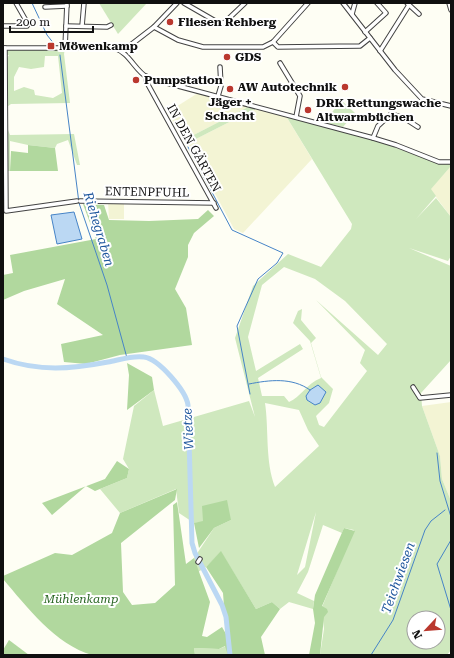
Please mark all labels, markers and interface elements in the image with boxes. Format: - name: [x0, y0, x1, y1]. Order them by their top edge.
- scale bar: [10, 8, 93, 34]
- text: 200 m: [16, 15, 50, 29]
- place label: Fliesen Rehberg: [178, 15, 277, 29]
- marker: Fliesen Rehberg: [165, 17, 175, 27]
- place label: Möwenkamp: [59, 39, 138, 53]
- marker: Möwenkamp: [46, 41, 56, 51]
- place label: GDS: [235, 50, 262, 64]
- marker: GDS: [222, 52, 232, 62]
- place label: Pumpstation: [144, 73, 223, 87]
- marker: Pumpstation: [131, 75, 141, 85]
- place label: AW Autotechnik: [238, 80, 338, 94]
- marker: AW Autotechnik: [340, 82, 350, 92]
- marker: Jäger + Schacht: [225, 84, 235, 94]
- place label: Jäger + Schacht: [205, 95, 255, 123]
- place label: DRK Rettungswache Altwarmbüchen: [316, 96, 441, 124]
- street label: IN DEN GÄRTEN: [164, 102, 224, 195]
- marker: DRK Rettungswache Altwarmbüchen: [303, 105, 313, 115]
- street label: ENTENPFUHL: [105, 184, 189, 200]
- water label: Riehegraben: [80, 189, 117, 268]
- water label: Wietze: [179, 407, 197, 450]
- water label: Teichwiesen: [378, 540, 418, 616]
- park label: Mühlenkamp: [43, 592, 118, 606]
- north arrow: [406, 610, 446, 650]
- text: N: [410, 627, 425, 641]

